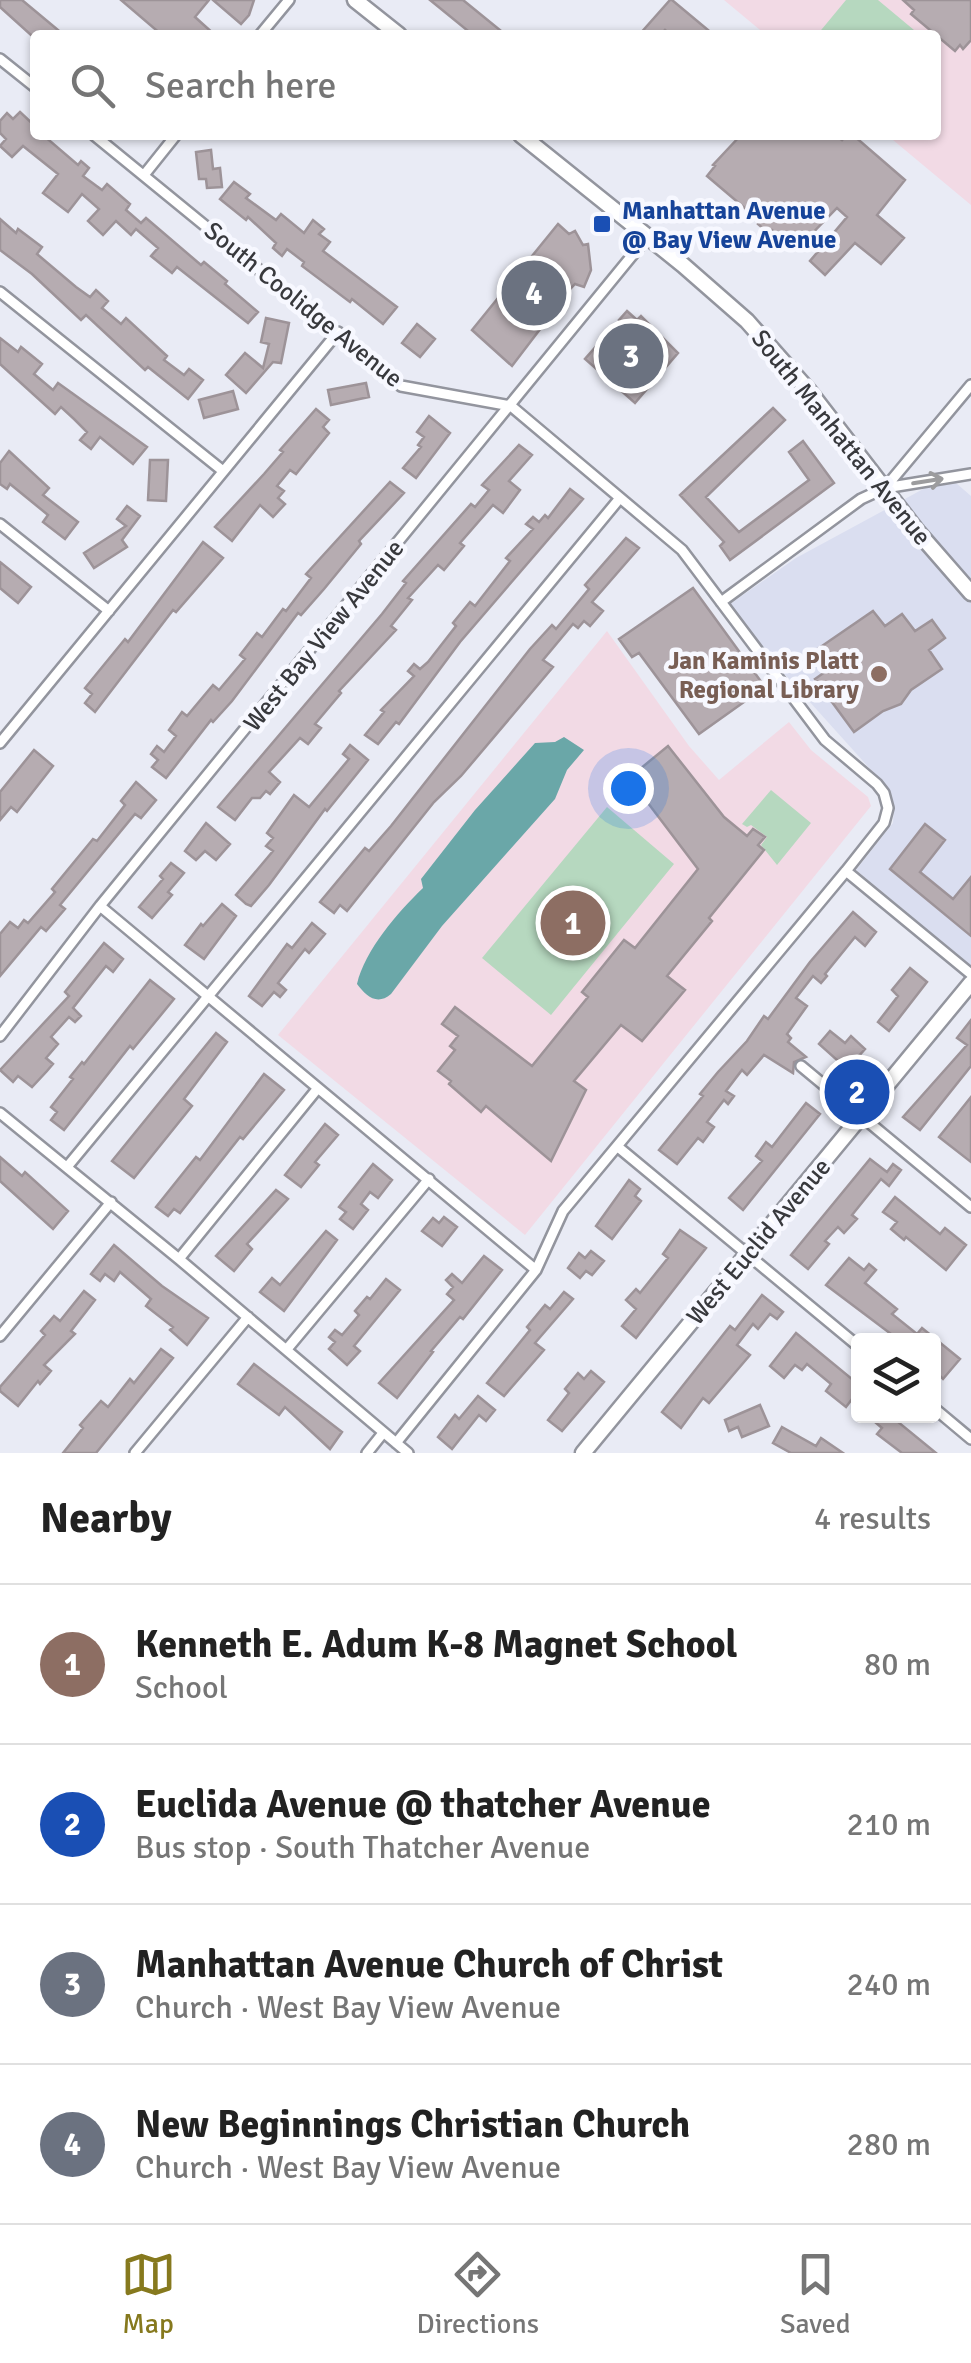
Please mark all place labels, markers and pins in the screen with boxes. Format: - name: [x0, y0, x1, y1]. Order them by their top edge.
- place label: Manhattan Avenue @ Bay View Avenue: [622, 195, 837, 255]
- marker: Manhattan Avenue @ Bay View Avenue: [591, 213, 613, 235]
- pin: 4: [502, 256, 566, 330]
- pin: 3: [598, 318, 664, 394]
- place label: Jan Kaminis Platt Regional Library: [668, 645, 860, 705]
- marker: Jan Kaminis Platt Regional Library: [868, 663, 890, 685]
- pin: 1: [540, 886, 606, 960]
- pin: 2: [824, 1054, 890, 1130]

